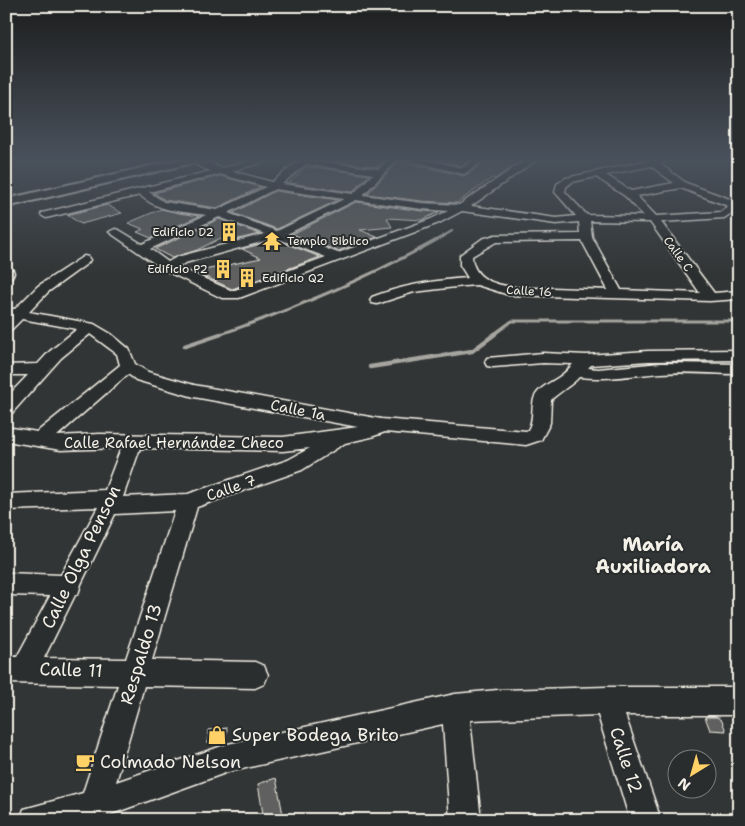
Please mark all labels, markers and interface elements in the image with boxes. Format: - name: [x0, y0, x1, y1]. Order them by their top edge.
- building icon: Edificio D2: [218, 221, 240, 243]
- place label: Edificio D2: [152, 224, 214, 240]
- temple icon: Templo Biblico: [261, 230, 283, 252]
- place label: Templo Biblico: [287, 233, 369, 249]
- street label: Calle C: [660, 233, 696, 275]
- building icon: Edificio P2: [212, 258, 234, 280]
- place label: Edificio P2: [147, 261, 208, 277]
- building icon: Edificio Q2: [236, 267, 258, 289]
- place label: Edificio Q2: [262, 270, 325, 286]
- street label: Calle 16: [506, 282, 552, 300]
- street label: Calle 1a: [269, 395, 328, 425]
- street label: Calle Rafael Hernández Checo: [64, 433, 284, 453]
- street label: Calle 7: [204, 470, 258, 506]
- street label: Calle Olga Penson: [36, 481, 126, 633]
- district label: María Auxiliadora: [595, 532, 711, 579]
- street label: Respaldo 13: [114, 601, 168, 707]
- street label: Calle 11: [39, 657, 103, 683]
- place label: Super Bodega Brito: [232, 723, 399, 747]
- shop icon: Super Bodega Brito: [206, 724, 228, 746]
- street label: Calle 12: [604, 724, 648, 796]
- north arrow: [668, 748, 718, 798]
- place label: Colmado Nelson: [100, 750, 241, 774]
- cafe icon: Colmado Nelson: [74, 751, 96, 773]
- text: N: [674, 774, 694, 795]

